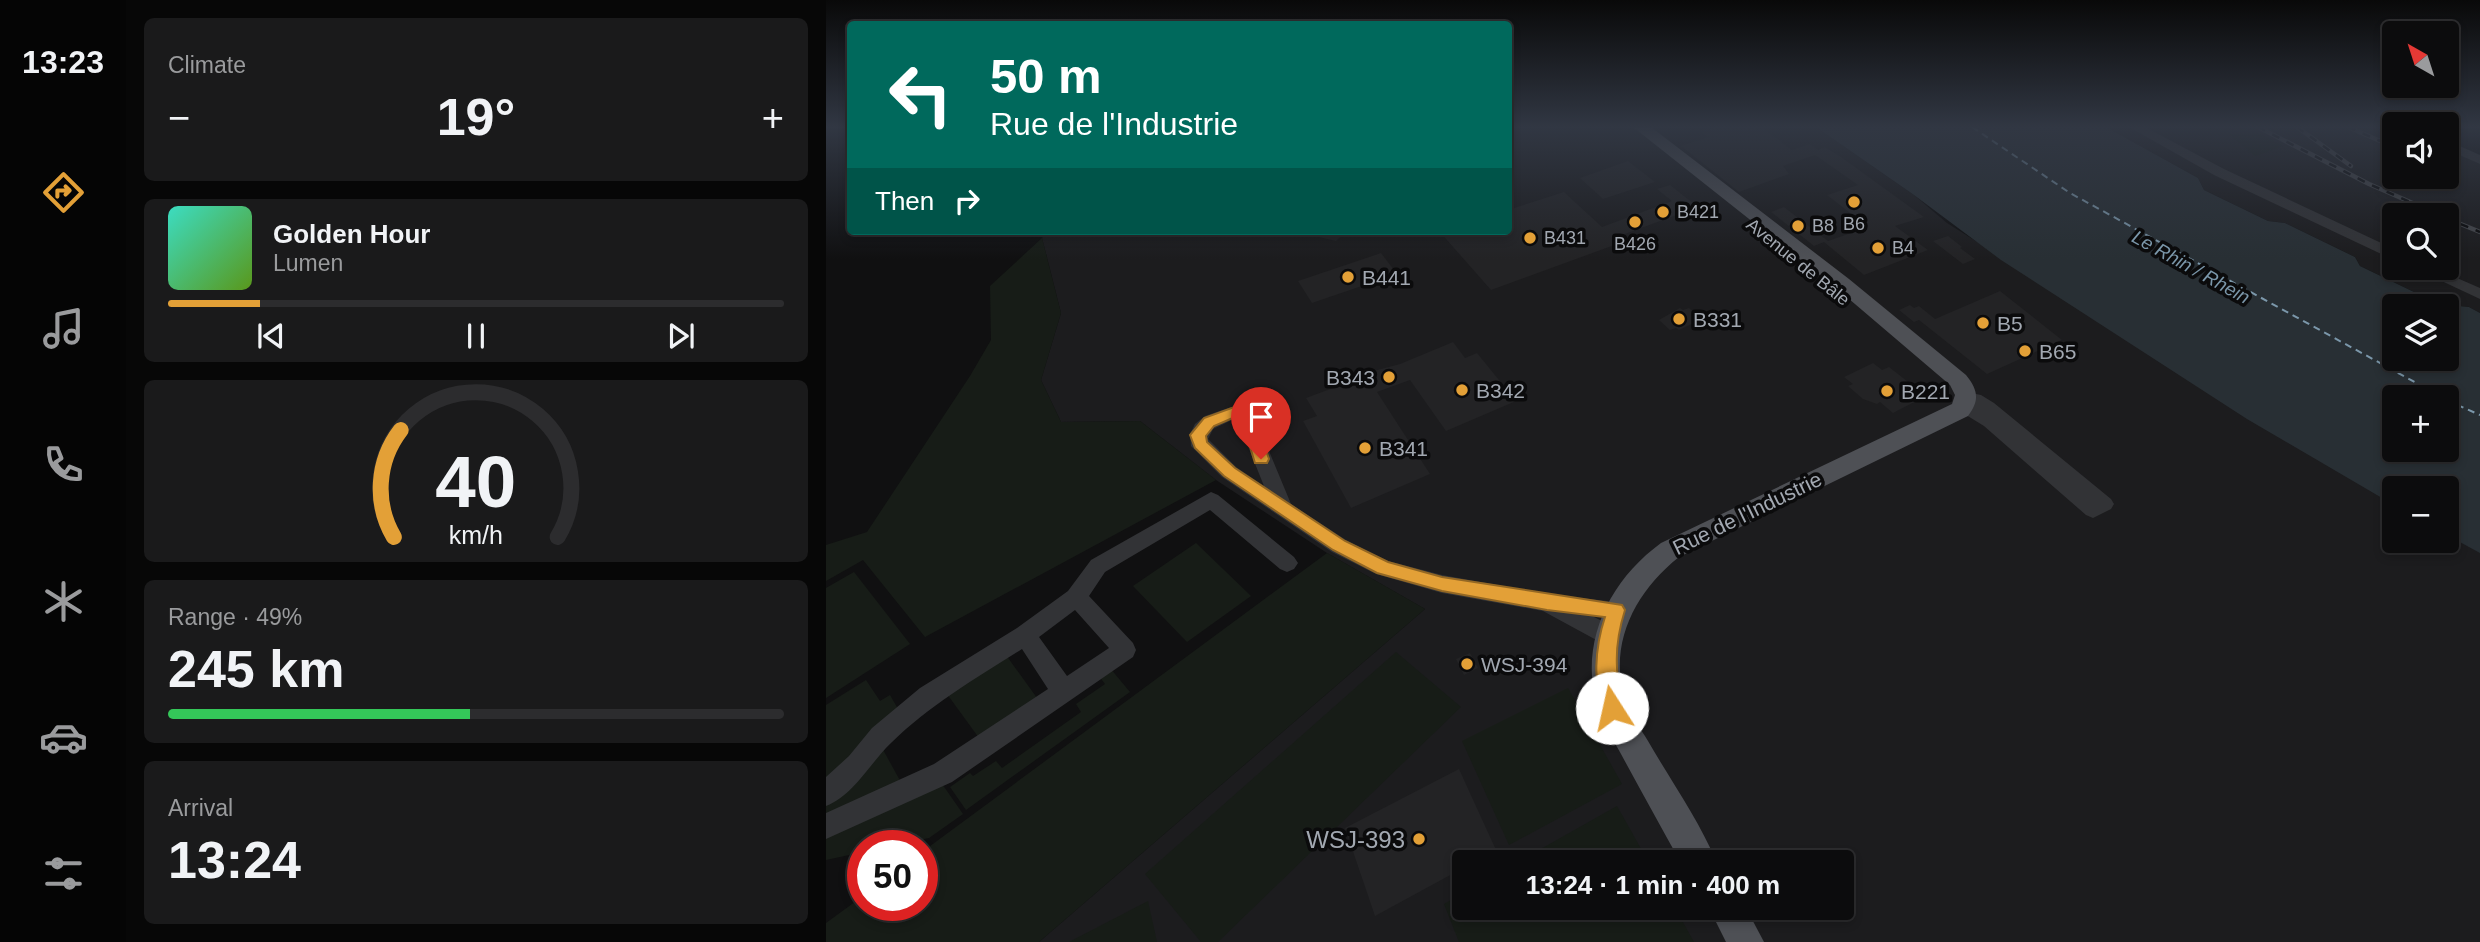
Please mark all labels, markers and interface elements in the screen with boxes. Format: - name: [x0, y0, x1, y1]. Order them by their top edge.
- north arrow: [2382, 21, 2459, 98]
- map controls: [2382, 21, 2459, 553]
- text: 13:23: [22, 44, 104, 80]
- icon: left: [875, 49, 966, 140]
- text: 50 m: [990, 49, 1102, 103]
- text: Climate: [168, 52, 246, 78]
- text: 19°: [437, 88, 515, 146]
- text: −: [168, 97, 190, 139]
- text: +: [762, 97, 784, 139]
- text: Rue de l'Industrie: [990, 106, 1238, 142]
- button: sound: [2382, 112, 2459, 189]
- icon: directions: [39, 168, 88, 217]
- icon: right: [948, 182, 986, 220]
- text: Then: [875, 186, 934, 216]
- marker: B6: [1846, 194, 1862, 210]
- place label: B421: [1677, 202, 1719, 222]
- button: search: [2382, 203, 2459, 280]
- marker: B421: [1655, 204, 1671, 220]
- marker: B426: [1627, 214, 1643, 230]
- street label: Avenue de Bâle: [1742, 214, 1854, 310]
- place label: B6: [1843, 214, 1865, 234]
- place label: B8: [1812, 216, 1834, 236]
- marker: B8: [1790, 218, 1806, 234]
- text: Golden Hour: [273, 219, 430, 249]
- water label: Le Rhin / Rhein: [2129, 226, 2253, 308]
- place label: B431: [1544, 228, 1586, 248]
- marker: B431: [1522, 230, 1538, 246]
- place label: B426: [1614, 234, 1656, 254]
- place label: B4: [1892, 238, 1914, 258]
- marker: B4: [1870, 240, 1886, 256]
- text: Lumen: [273, 250, 343, 276]
- place label: B441: [1362, 266, 1411, 289]
- marker: B441: [1340, 269, 1356, 285]
- button: layers: [2382, 294, 2459, 371]
- icon: music: [39, 304, 88, 353]
- place label: B331: [1693, 308, 1742, 331]
- marker: B331: [1671, 311, 1687, 327]
- place label: B5: [1997, 312, 2023, 335]
- marker: B5: [1975, 315, 1991, 331]
- icon: previous: [252, 317, 290, 355]
- icon: pause: [457, 317, 495, 355]
- icon: next: [662, 317, 700, 355]
- place label: B65: [2039, 340, 2076, 363]
- marker: B65: [2017, 343, 2033, 359]
- place label: B343: [1326, 366, 1375, 389]
- marker: B343: [1381, 369, 1397, 385]
- place label: B342: [1476, 379, 1525, 402]
- place label: B221: [1901, 380, 1950, 403]
- marker: B342: [1454, 382, 1470, 398]
- marker: B221: [1879, 383, 1895, 399]
- button: +: [2382, 385, 2459, 462]
- pin: [1231, 387, 1291, 459]
- icon: arrive: [1242, 398, 1280, 436]
- place label: B341: [1379, 437, 1428, 460]
- icon: phone: [39, 440, 88, 489]
- marker: B341: [1357, 440, 1373, 456]
- text: 40: [436, 441, 516, 522]
- street label: Rue de l'Industrie: [1669, 467, 1825, 559]
- button: −: [2382, 476, 2459, 553]
- text: km/h: [449, 521, 503, 549]
- icon: climate: [39, 577, 88, 626]
- text: Range · 49%: [168, 604, 302, 630]
- text: 245 km: [168, 640, 344, 698]
- place label: WSJ-394: [1481, 653, 1568, 676]
- marker: WSJ-394: [1459, 656, 1475, 672]
- position arrow: [1575, 671, 1649, 745]
- icon: car: [39, 713, 88, 762]
- text: Arrival: [168, 795, 233, 821]
- place label: WSJ-393: [1306, 826, 1405, 853]
- speed limit sign: 50: [847, 830, 938, 921]
- text: 13:24: [168, 831, 301, 889]
- marker: WSJ-393: [1411, 831, 1427, 847]
- icon: filters: [39, 849, 88, 898]
- text: 13:24 · 1 min · 400 m: [1526, 870, 1780, 900]

